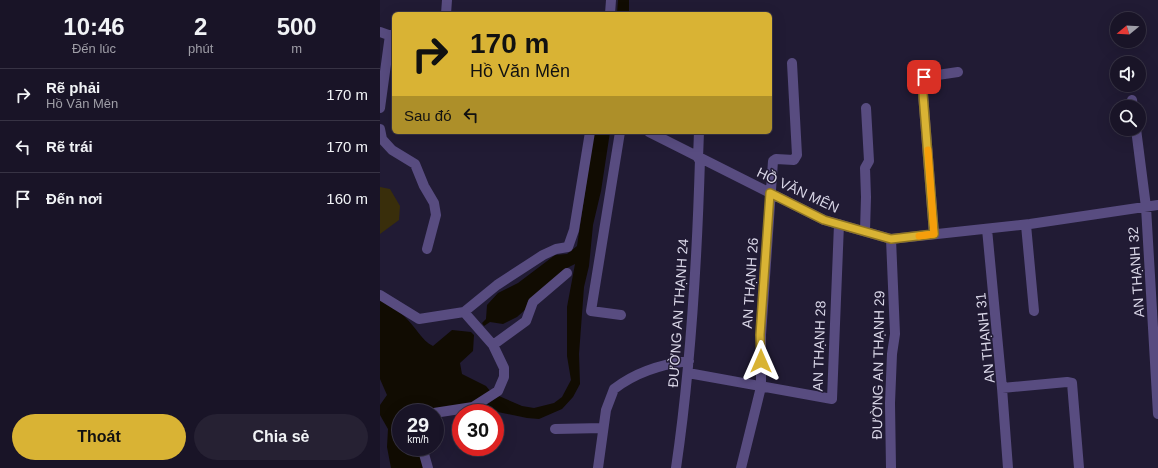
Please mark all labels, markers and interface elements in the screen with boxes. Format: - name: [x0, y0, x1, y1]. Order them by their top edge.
- north arrow: [1110, 12, 1146, 48]
- map controls: [1110, 12, 1146, 136]
- text: 10:46: [63, 13, 125, 40]
- text: 2: [194, 13, 207, 40]
- text: 500: [277, 13, 317, 40]
- icon: right: [404, 28, 456, 80]
- text: 170 m: [470, 28, 549, 59]
- text: Đến lúc: [72, 41, 116, 56]
- text: phút: [188, 41, 213, 56]
- text: m: [291, 41, 302, 56]
- button: sound: [1110, 56, 1146, 92]
- pin: [907, 60, 941, 94]
- text: Hồ Văn Mên: [470, 61, 570, 81]
- icon: arrive: [913, 66, 935, 88]
- text: Rẽ phải: [46, 79, 100, 96]
- icon: right: [12, 84, 34, 106]
- text: 170 m: [326, 86, 368, 103]
- text: Hồ Văn Mên: [46, 96, 118, 111]
- button: search: [1110, 100, 1146, 136]
- icon: left: [460, 104, 482, 126]
- text: Sau đó: [404, 107, 452, 124]
- icon: left: [12, 136, 34, 158]
- text: Rẽ trái: [46, 138, 93, 155]
- text: 170 m: [326, 138, 368, 155]
- street label: HỒ VĂN MÊN: [754, 163, 842, 216]
- icon: arrive: [12, 188, 34, 210]
- text: Đến nơi: [46, 190, 103, 207]
- text: 160 m: [326, 190, 368, 207]
- street label: AN THẠNH 32: [1125, 226, 1147, 318]
- street label: AN THẠNH 26: [739, 237, 761, 329]
- street label: ĐƯỜNG AN THẠNH 24: [665, 238, 691, 388]
- street label: ĐƯỜNG AN THẠNH 29: [869, 290, 887, 440]
- street label: AN THẠNH 31: [972, 292, 998, 384]
- street label: AN THẠNH 28: [809, 300, 829, 392]
- position arrow: [740, 340, 782, 382]
- speed limit sign: 30: [452, 404, 504, 456]
- button: Thoát: [12, 414, 186, 460]
- button: Chia sẻ: [194, 414, 368, 460]
- text: 29: [407, 414, 429, 436]
- text: km/h: [407, 434, 429, 445]

